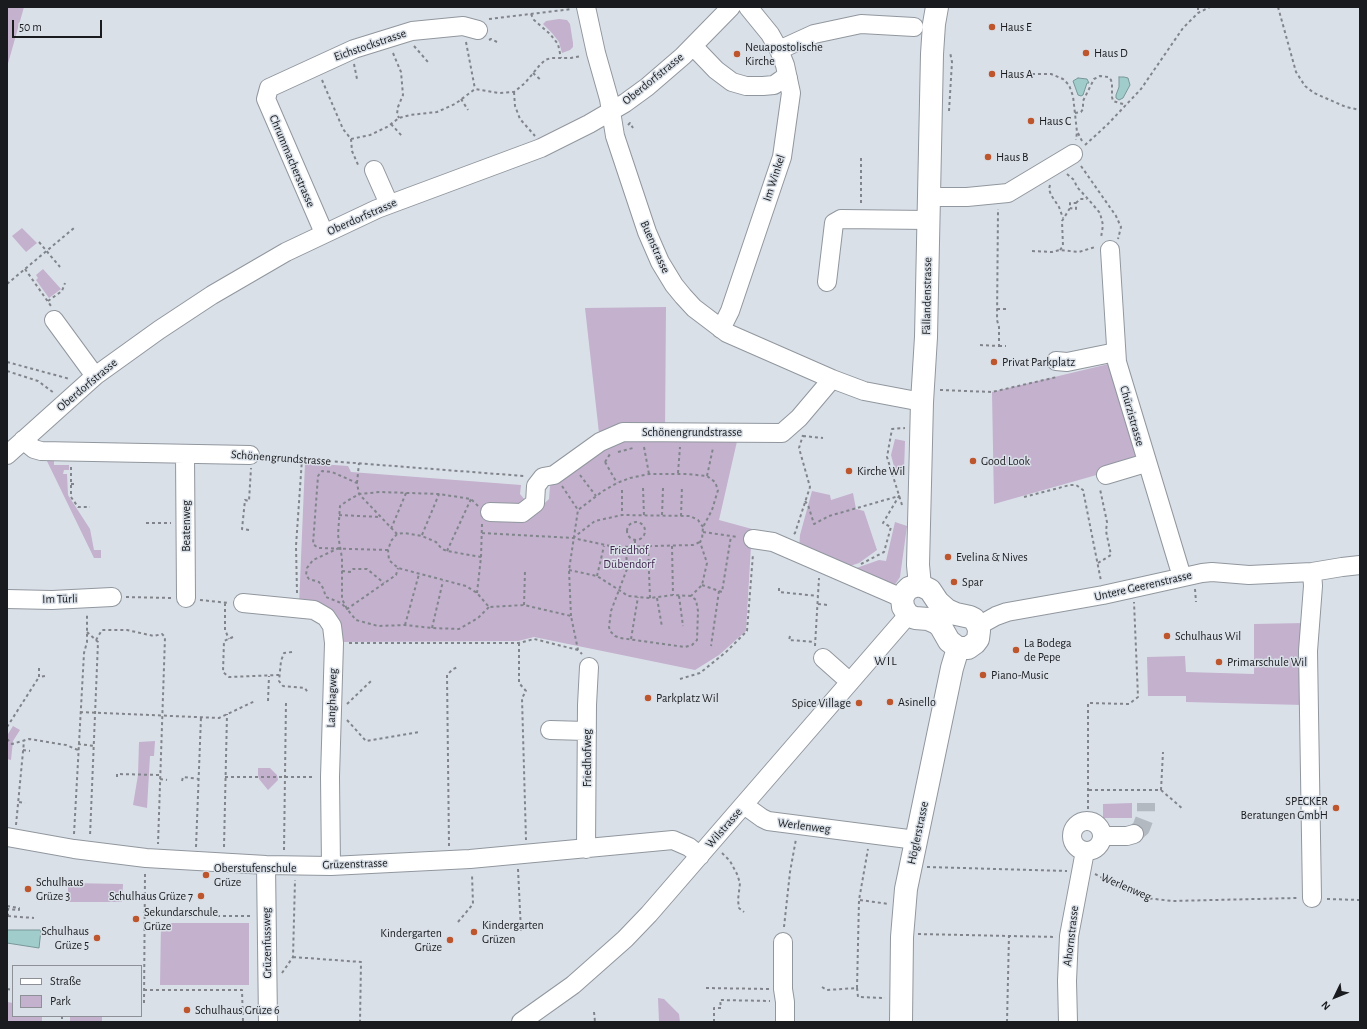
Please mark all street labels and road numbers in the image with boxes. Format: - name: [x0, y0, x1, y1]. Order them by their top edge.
- street label: Eichstockstrasse: [332, 26, 408, 64]
- street label: Oberdorfstrasse: [619, 50, 687, 108]
- street label: Chrummacherstrasse: [266, 113, 318, 209]
- street label: Im Winkel: [760, 153, 788, 203]
- street label: Oberdorfstrasse: [325, 195, 399, 239]
- street label: Buenstrasse: [637, 218, 673, 276]
- street label: Fällandenstrasse: [919, 257, 935, 335]
- street label: Oberdorfstrasse: [54, 355, 120, 415]
- street label: Chürzistrasse: [1117, 384, 1147, 448]
- street label: Schönengrundstrasse: [642, 425, 742, 439]
- street label: Schönengrundstrasse: [231, 447, 331, 469]
- street label: Beatenweg: [179, 500, 193, 552]
- street label: Untere Geerenstrasse: [1093, 568, 1193, 604]
- street label: Im Türli: [42, 591, 78, 607]
- street label: Langhagweg: [324, 668, 340, 728]
- street label: Friedhofweg: [580, 729, 594, 787]
- street label: Höglerstrasse: [904, 800, 932, 866]
- street label: Wilstrasse: [703, 805, 745, 851]
- street label: Werlenweg: [777, 816, 831, 836]
- street label: Grüzenstrasse: [322, 856, 388, 872]
- street label: Werlenweg: [1099, 870, 1153, 904]
- street label: Ahornstrasse: [1060, 905, 1082, 967]
- street label: Grüzenfussweg: [259, 907, 275, 979]

